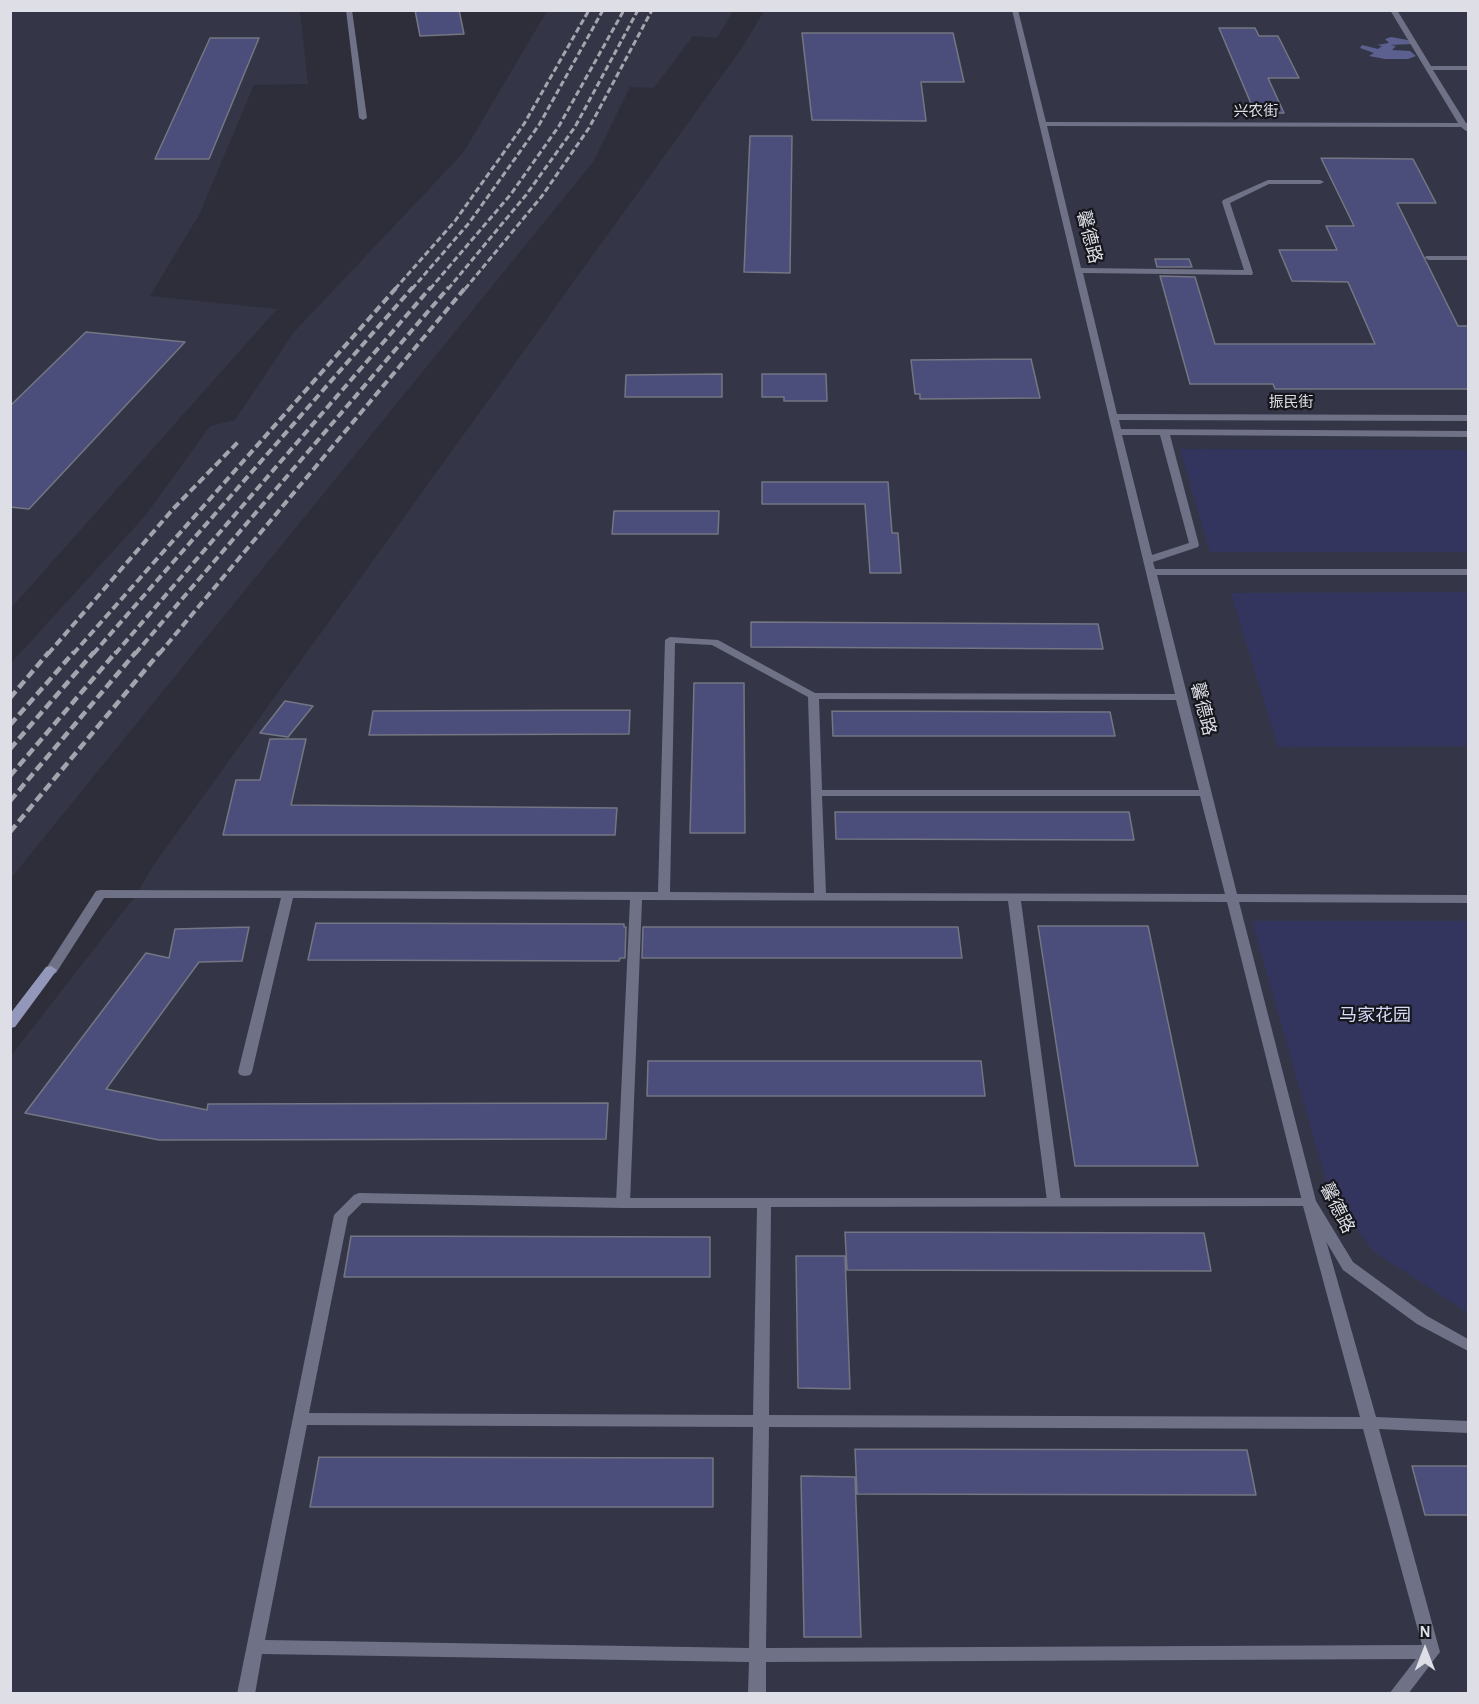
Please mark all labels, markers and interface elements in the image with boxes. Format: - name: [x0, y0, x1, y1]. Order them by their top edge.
- street label: 兴农街: [1234, 102, 1278, 120]
- street label: 馨德路: [1072, 208, 1106, 266]
- street label: 振民街: [1269, 393, 1313, 411]
- street label: 馨德路: [1186, 680, 1220, 738]
- park label: 马家花园: [1339, 1005, 1411, 1027]
- street label: 馨德路: [1315, 1179, 1359, 1237]
- north arrow: [1395, 1620, 1455, 1680]
- text: N: [1419, 1624, 1431, 1640]

